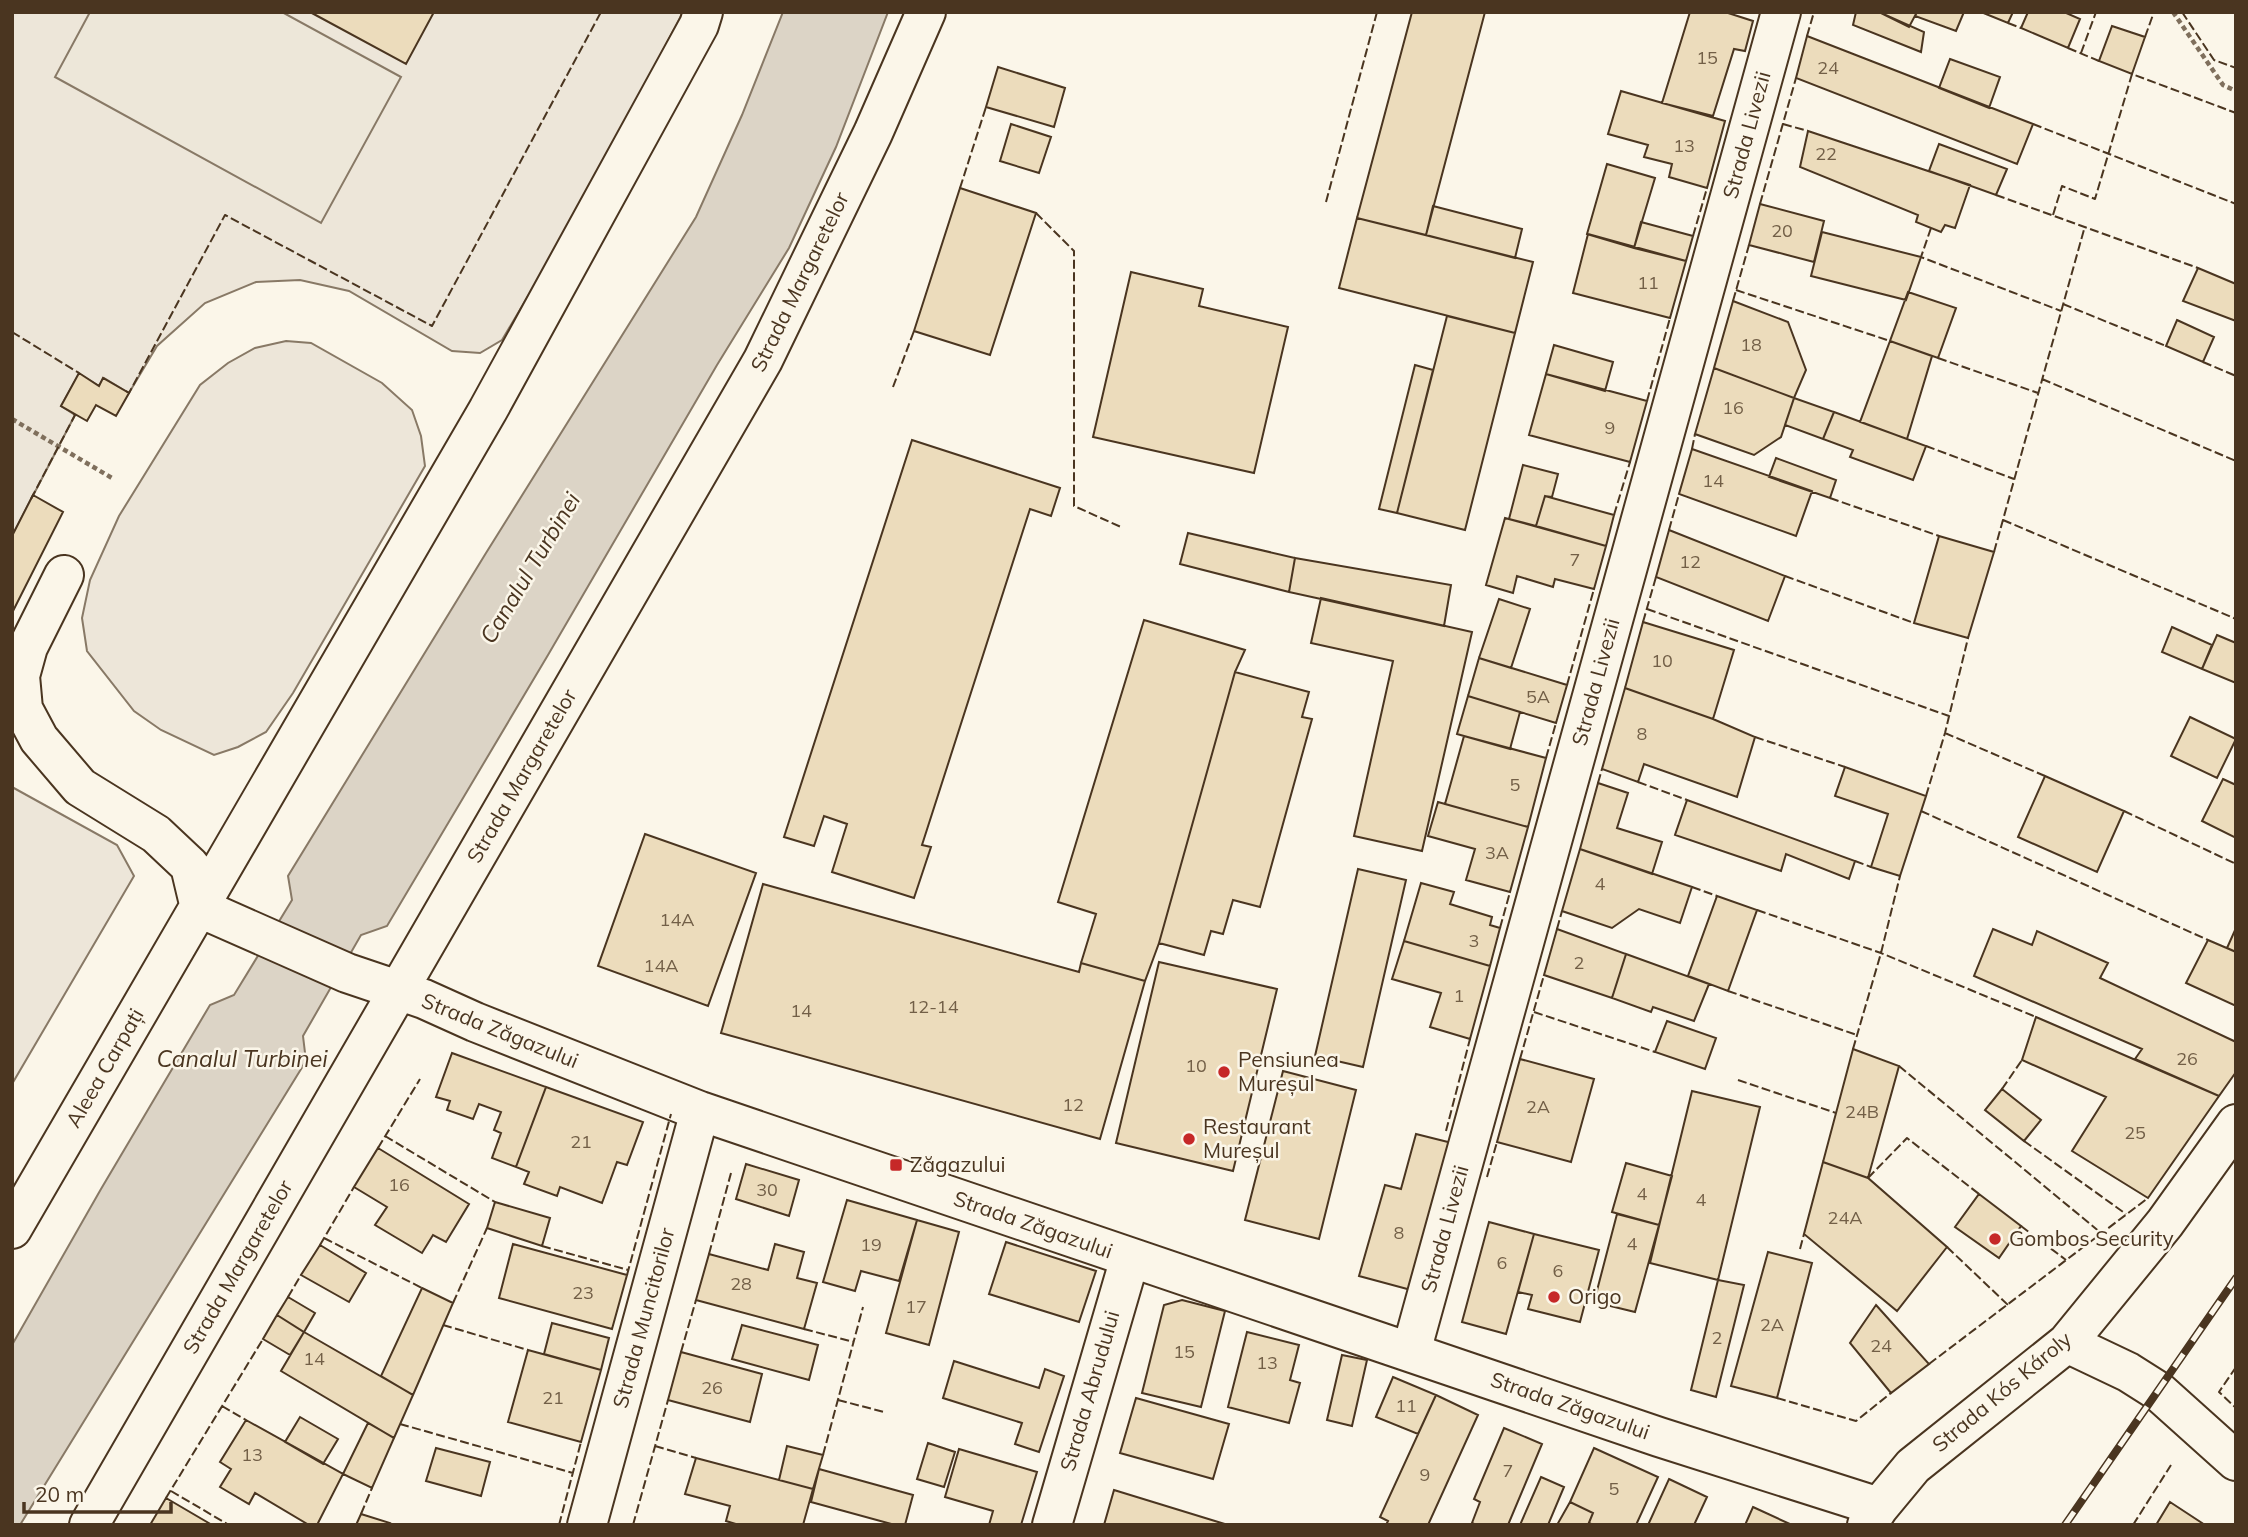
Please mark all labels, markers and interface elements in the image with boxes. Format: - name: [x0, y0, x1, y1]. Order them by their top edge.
- house number: 15: [1696, 46, 1718, 69]
- house number: 24: [1817, 56, 1839, 79]
- street label: Strada Livezii: [1717, 68, 1776, 201]
- house number: 13: [1673, 134, 1695, 157]
- house number: 22: [1815, 142, 1837, 165]
- street label: Strada Margaretelor: [744, 187, 854, 376]
- house number: 20: [1771, 219, 1793, 242]
- house number: 11: [1637, 271, 1659, 294]
- house number: 18: [1740, 333, 1762, 356]
- house number: 16: [1722, 396, 1744, 419]
- house number: 9: [1605, 416, 1615, 439]
- house number: 14: [1702, 469, 1724, 492]
- water label: Canalul Turbinei: [473, 486, 586, 649]
- house number: 7: [1570, 548, 1580, 571]
- house number: 12: [1679, 550, 1701, 573]
- street label: Strada Livezii: [1566, 615, 1625, 748]
- house number: 10: [1651, 649, 1673, 672]
- street label: Strada Margaretelor: [461, 683, 582, 867]
- house number: 5A: [1526, 685, 1550, 708]
- house number: 8: [1637, 722, 1647, 745]
- house number: 5: [1510, 773, 1521, 796]
- house number: 3A: [1485, 841, 1509, 864]
- house number: 4: [1595, 872, 1606, 895]
- house number: 14A: [660, 908, 694, 931]
- house number: 3: [1469, 929, 1479, 952]
- house number: 2: [1574, 951, 1584, 974]
- house number: 14A: [644, 954, 678, 977]
- house number: 1: [1454, 984, 1464, 1007]
- street label: Strada Zăgazului: [418, 987, 583, 1073]
- house number: 12-14: [908, 995, 959, 1018]
- house number: 14: [790, 999, 812, 1022]
- street label: Aleea Carpați: [60, 1003, 150, 1132]
- water label: Canalul Turbinei: [156, 1044, 328, 1073]
- place label: Pensiunea Mureșul: [1238, 1046, 1339, 1097]
- house number: 26: [2176, 1047, 2198, 1070]
- house number: 10: [1185, 1054, 1207, 1077]
- marker: Pensiunea Mureșul: [1216, 1064, 1232, 1080]
- house number: 12: [1062, 1093, 1084, 1116]
- house number: 2A: [1526, 1095, 1550, 1118]
- house number: 24B: [1845, 1100, 1879, 1123]
- place label: Restaurant Mureșul: [1203, 1113, 1311, 1164]
- house number: 25: [2124, 1121, 2146, 1144]
- house number: 21: [570, 1130, 592, 1153]
- marker: Restaurant Mureșul: [1181, 1131, 1197, 1147]
- place label: Zăgazului: [910, 1151, 1006, 1177]
- marker: Zăgazului: [888, 1157, 904, 1173]
- street label: Strada Livezii: [1415, 1162, 1474, 1295]
- house number: 16: [388, 1173, 410, 1196]
- street label: Strada Margaretelor: [177, 1174, 298, 1358]
- house number: 30: [756, 1178, 778, 1201]
- house number: 4: [1637, 1182, 1648, 1205]
- street label: Strada Zăgazului: [950, 1185, 1116, 1263]
- house number: 4: [1696, 1188, 1707, 1211]
- house number: 24A: [1828, 1206, 1862, 1229]
- house number: 8: [1394, 1221, 1404, 1244]
- street label: Strada Muncitorilor: [606, 1224, 680, 1411]
- place label: Gombos Security: [2009, 1225, 2174, 1251]
- marker: Gombos Security: [1987, 1231, 2003, 1247]
- house number: 4: [1627, 1232, 1638, 1255]
- house number: 19: [860, 1233, 882, 1256]
- house number: 6: [1497, 1251, 1507, 1274]
- house number: 6: [1553, 1259, 1563, 1282]
- house number: 28: [730, 1272, 752, 1295]
- house number: 23: [572, 1281, 594, 1304]
- place label: Origo: [1568, 1283, 1622, 1309]
- marker: Origo: [1546, 1289, 1562, 1305]
- house number: 17: [905, 1295, 927, 1318]
- street label: Strada Abrudului: [1054, 1307, 1124, 1474]
- house number: 2A: [1760, 1313, 1784, 1336]
- street label: Strada Kós Károly: [1926, 1325, 2076, 1457]
- house number: 2: [1712, 1326, 1722, 1349]
- house number: 24: [1870, 1334, 1892, 1357]
- house number: 15: [1173, 1340, 1195, 1363]
- house number: 14: [303, 1347, 325, 1370]
- house number: 13: [1256, 1351, 1278, 1374]
- street label: Strada Zăgazului: [1487, 1366, 1653, 1444]
- house number: 26: [701, 1376, 723, 1399]
- house number: 21: [542, 1386, 564, 1409]
- house number: 11: [1395, 1394, 1417, 1417]
- house number: 13: [241, 1443, 263, 1466]
- house number: 7: [1503, 1459, 1513, 1482]
- house number: 9: [1420, 1463, 1430, 1486]
- scale bar: [24, 1470, 172, 1514]
- house number: 5: [1609, 1477, 1620, 1500]
- text: 20 m: [35, 1481, 84, 1507]

